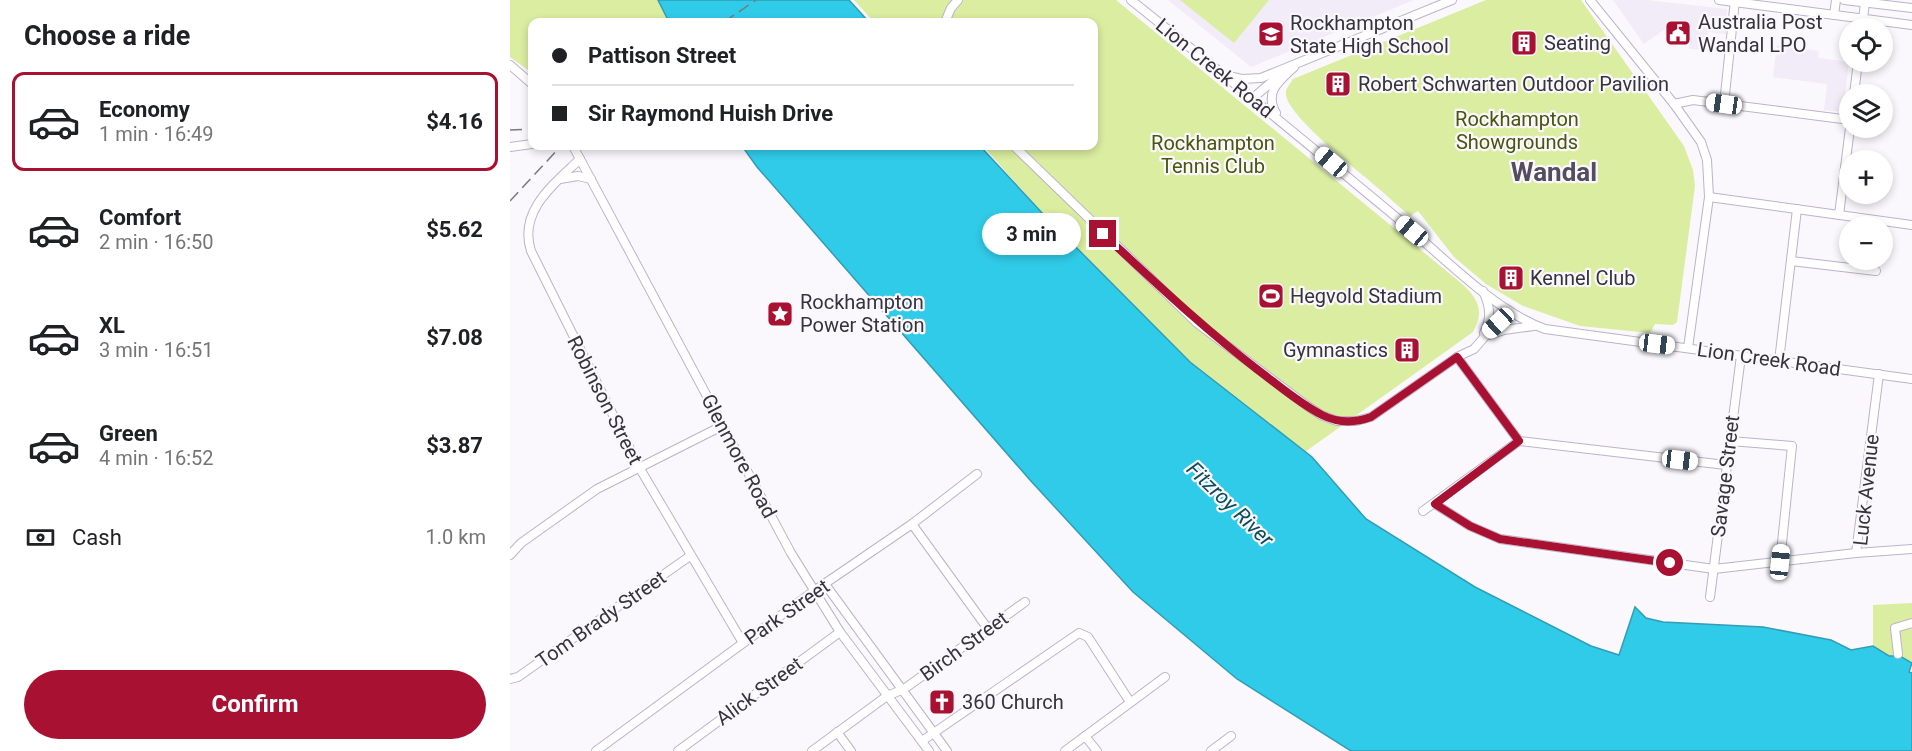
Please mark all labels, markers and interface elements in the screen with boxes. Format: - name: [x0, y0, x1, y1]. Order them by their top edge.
- place label: Australia Post Wandal LPO: [1698, 10, 1822, 57]
- place label: Rockhampton State High School: [1290, 11, 1449, 58]
- street label: Lion Creek Road: [1151, 13, 1279, 123]
- public building icon: Australia Post Wandal LPO: [1663, 18, 1693, 48]
- map controls: [1839, 18, 1893, 270]
- button: locate: [1839, 18, 1893, 72]
- school or university icon: Rockhampton State High School: [1256, 19, 1286, 49]
- text: Choose a ride: [24, 20, 190, 52]
- building icon: Seating: [1509, 28, 1539, 58]
- place label: Seating: [1544, 31, 1611, 55]
- text: Pattison Street: [588, 43, 736, 68]
- building icon: Robert Schwarten Outdoor Pavilion: [1323, 69, 1353, 99]
- place label: Robert Schwarten Outdoor Pavilion: [1358, 72, 1669, 96]
- button: layers: [1839, 84, 1893, 138]
- car: [1705, 93, 1743, 115]
- icon: car: [27, 95, 81, 149]
- text: Economy: [99, 97, 190, 122]
- text: Sir Raymond Huish Drive: [588, 101, 833, 126]
- park label: Rockhampton Showgrounds: [1455, 107, 1579, 154]
- text: $4.16: [426, 109, 483, 134]
- text: 1 min · 16:49: [99, 122, 214, 146]
- park label: Rockhampton Tennis Club: [1151, 131, 1275, 178]
- car: [1311, 144, 1351, 180]
- button: +: [1839, 150, 1893, 204]
- district label: Wandal: [1511, 157, 1597, 187]
- icon: car: [27, 203, 81, 257]
- text: Comfort: [99, 205, 181, 230]
- callout: 3 min: [983, 213, 1082, 255]
- car: [1392, 213, 1432, 249]
- button: −: [1839, 216, 1893, 270]
- text: $5.62: [426, 217, 483, 242]
- route end: [1089, 220, 1116, 247]
- text: 3 min: [1006, 222, 1057, 246]
- text: 2 min · 16:50: [99, 230, 214, 254]
- building icon: Kennel Club: [1496, 263, 1526, 293]
- place label: Kennel Club: [1530, 266, 1636, 290]
- sports icon: Hegvold Stadium: [1256, 281, 1286, 311]
- place label: Hegvold Stadium: [1290, 284, 1442, 308]
- place label: Rockhampton Power Station: [800, 290, 924, 337]
- place icon: Rockhampton Power Station: [765, 299, 795, 329]
- car: [1479, 304, 1517, 342]
- icon: car: [27, 311, 81, 365]
- text: XL: [99, 313, 125, 338]
- text: $7.08: [426, 325, 483, 350]
- street label: Robinson Street: [562, 332, 648, 468]
- car: [1638, 333, 1676, 355]
- building icon: Gymnastics: [1392, 335, 1422, 365]
- street label: Lion Creek Road: [1696, 337, 1842, 381]
- text: 3 min · 16:51: [99, 338, 214, 362]
- place label: Gymnastics: [1283, 338, 1388, 362]
- street label: Glenmore Road: [696, 390, 782, 522]
- street label: Savage Street: [1706, 414, 1744, 538]
- icon: car: [27, 419, 81, 473]
- text: Green: [99, 421, 158, 446]
- text: $3.87: [426, 433, 483, 458]
- street label: Luck Avenue: [1848, 433, 1884, 547]
- text: 4 min · 16:52: [99, 446, 214, 470]
- car: [1661, 449, 1699, 471]
- water label: Fitzroy River: [1182, 457, 1279, 552]
- icon: cash: [24, 521, 57, 554]
- text: Cash: [72, 525, 122, 550]
- text: 1.0 km: [426, 525, 486, 549]
- car: [1769, 543, 1791, 581]
- route start: [1656, 549, 1683, 576]
- street label: Tom Brady Street: [531, 565, 671, 673]
- street label: Park Street: [740, 574, 834, 650]
- street label: Birch Street: [915, 606, 1013, 686]
- street label: Alick Street: [711, 652, 807, 730]
- button: Confirm: [24, 670, 486, 739]
- church icon: 360 Church: [927, 687, 957, 717]
- place label: 360 Church: [962, 690, 1064, 714]

